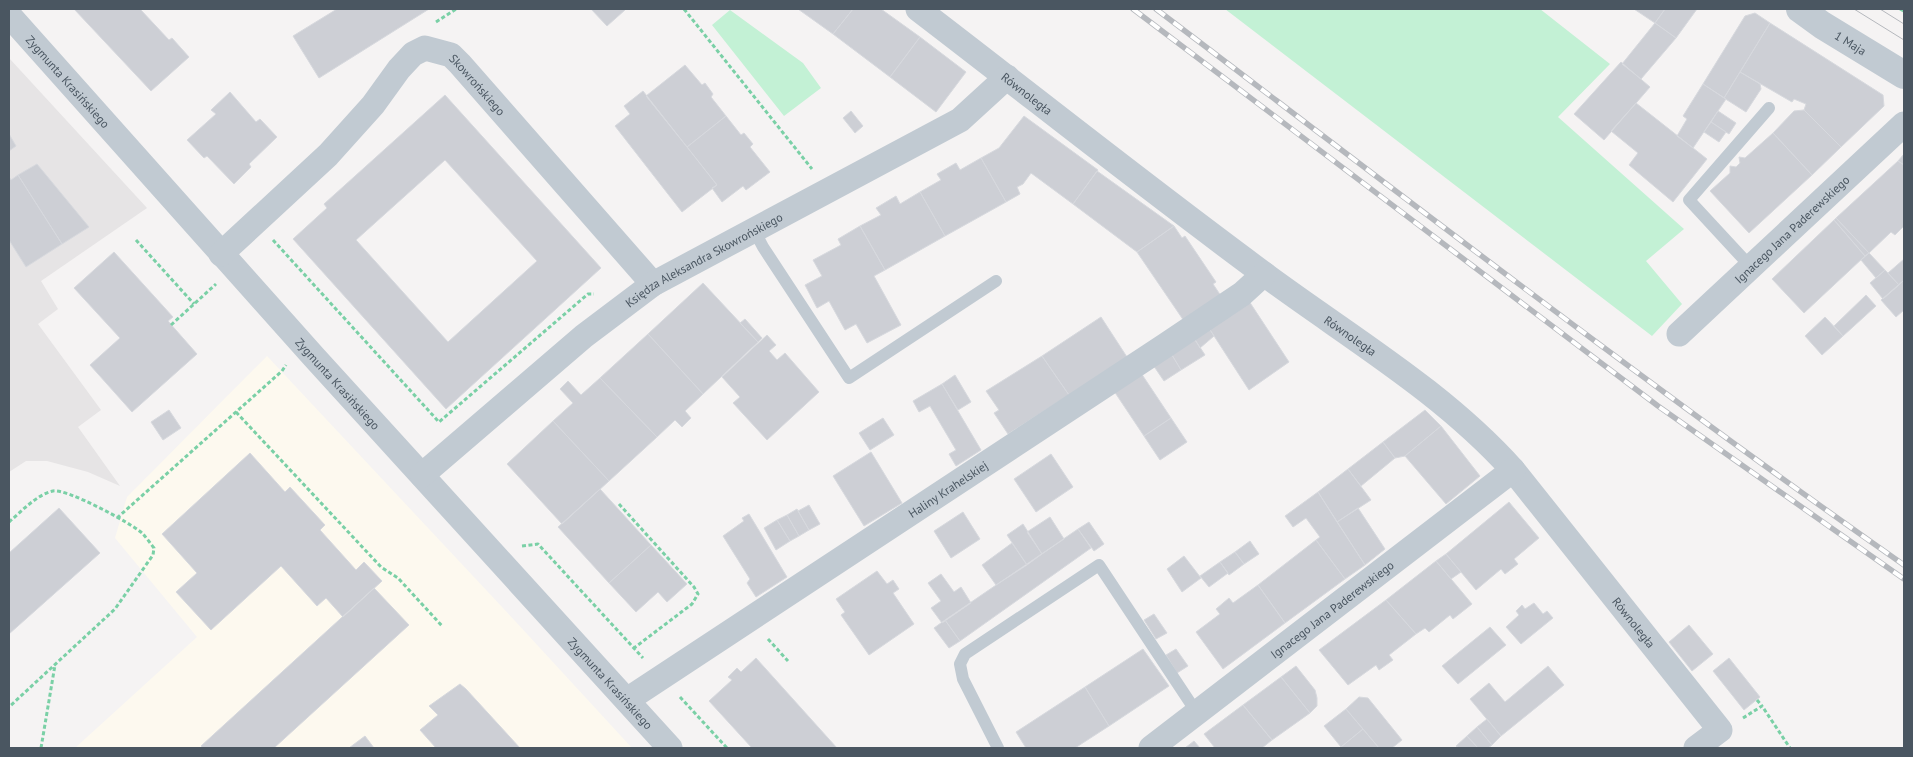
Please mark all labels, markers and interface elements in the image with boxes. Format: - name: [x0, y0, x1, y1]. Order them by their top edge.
- street label: 1 Maja: [1832, 27, 1869, 58]
- street label: Zygmunta Krasińskiego: [23, 32, 113, 131]
- street label: Skowrońskiego: [446, 50, 509, 118]
- street label: Równoległa: [999, 69, 1056, 118]
- street label: Ignacego Jana Paderewskiego: [1731, 172, 1852, 286]
- street label: Księdza Aleksandra Skowrońskiego: [622, 209, 785, 310]
- street label: Równoległa: [1322, 312, 1380, 359]
- street label: Zygmunta Krasińskiego: [293, 334, 384, 432]
- street label: Haliny Krahelskiej: [905, 457, 990, 520]
- street label: Ignacego Jana Paderewskiego: [1267, 557, 1396, 661]
- street label: Równoległa: [1610, 594, 1659, 650]
- street label: Zygmunta Krasińskiego: [565, 634, 656, 732]

